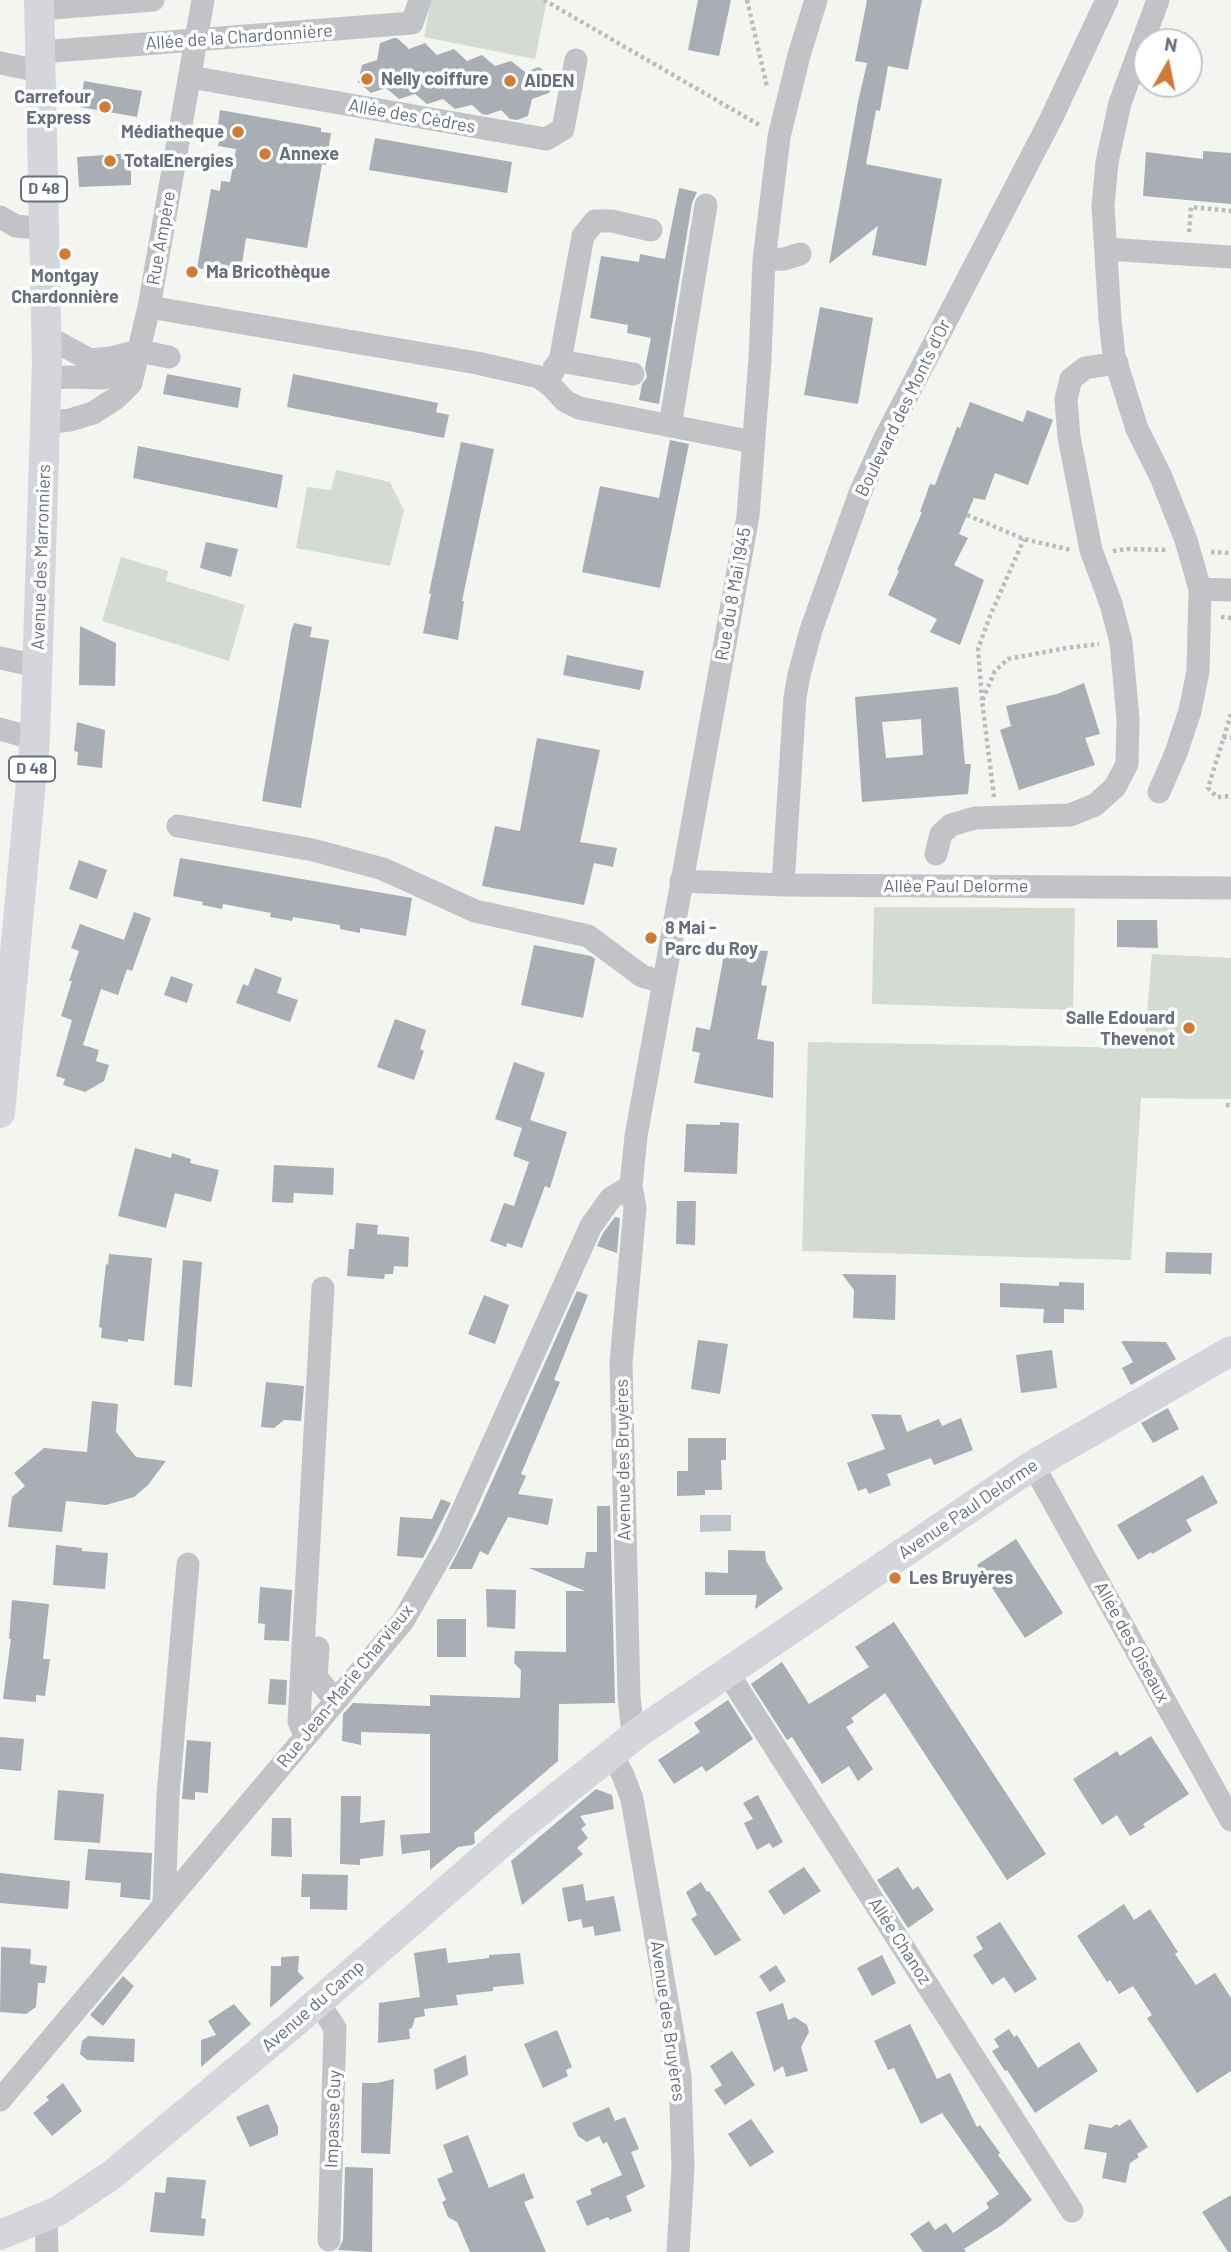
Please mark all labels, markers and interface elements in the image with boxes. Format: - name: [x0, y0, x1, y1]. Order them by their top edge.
- street label: Allée de la Chardonnière: [145, 20, 333, 54]
- north arrow: [1133, 28, 1203, 98]
- text: N: [1163, 31, 1179, 56]
- place label: Nelly coiffure: [381, 68, 489, 90]
- place label: AIDEN: [524, 70, 574, 92]
- marker: Nelly coiffure: [359, 71, 375, 87]
- marker: AIDEN: [502, 73, 518, 89]
- place label: Carrefour Express: [14, 86, 91, 128]
- street label: Allée des Cèdres: [347, 94, 477, 138]
- marker: Carrefour Express: [97, 99, 113, 115]
- place label: Médiatheque: [121, 121, 224, 143]
- marker: Médiatheque: [230, 124, 246, 140]
- place label: Annexe: [279, 143, 339, 165]
- marker: Annexe: [257, 146, 273, 162]
- place label: TotalEnergies: [124, 150, 233, 172]
- marker: TotalEnergies: [102, 153, 118, 169]
- road number: D 48: [21, 176, 67, 202]
- street label: Rue Ampère: [142, 189, 180, 287]
- marker: Montgay Chardonnière: [57, 246, 73, 262]
- place label: Ma Bricothèque: [206, 261, 330, 283]
- marker: Ma Bricothèque: [184, 264, 200, 280]
- place label: Montgay Chardonnière: [11, 265, 119, 308]
- street label: Boulevard des Monts d'Or: [851, 316, 955, 500]
- street label: Avenue des Marronniers: [27, 464, 55, 650]
- street label: Rue du 8 Mai 1945: [711, 526, 755, 662]
- road number: D 48: [9, 756, 55, 782]
- street label: Allée Paul Delorme: [884, 875, 1028, 897]
- place label: 8 Mai - Parc du Roy: [665, 917, 758, 960]
- marker: 8 Mai - Parc du Roy: [643, 930, 659, 946]
- place label: Salle Edouard Thevenot: [1066, 1007, 1175, 1050]
- marker: Salle Edouard Thevenot: [1181, 1020, 1197, 1036]
- street label: Avenue des Bruyères: [611, 1379, 635, 1541]
- street label: Avenue Paul Delorme: [894, 1454, 1042, 1564]
- place label: Les Bruyères: [909, 1567, 1013, 1589]
- marker: Les Bruyères: [887, 1570, 903, 1586]
- street label: Allée des Oiseaux: [1090, 1578, 1174, 1706]
- street label: Rue Jean-Marie Charvieux: [272, 1600, 418, 1772]
- street label: Allée Chanoz: [864, 1894, 936, 1988]
- street label: Avenue des Bruyères: [646, 1939, 690, 2103]
- street label: Avenue du Camp: [257, 1956, 369, 2056]
- street label: Impasse Guy: [320, 2070, 346, 2168]

